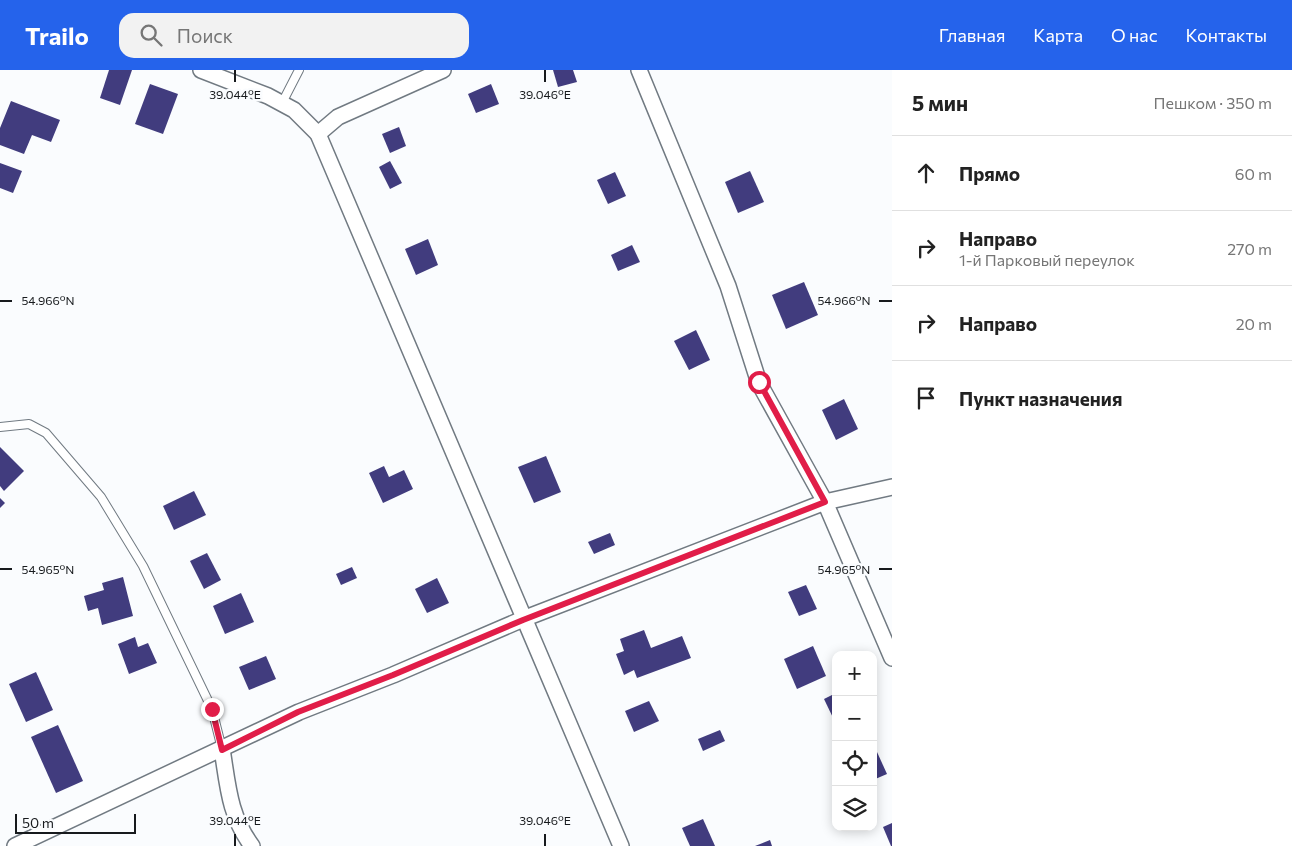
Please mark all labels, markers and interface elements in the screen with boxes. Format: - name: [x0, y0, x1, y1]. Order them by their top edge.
- search box: [119, 13, 469, 58]
- text: Trailo: [25, 21, 89, 50]
- icon: search: [137, 21, 165, 49]
- text: Поиск: [177, 24, 233, 47]
- text: Главная: [939, 24, 1005, 46]
- text: Карта: [1033, 24, 1083, 46]
- text: О нас: [1111, 24, 1158, 46]
- text: Контакты: [1186, 24, 1267, 46]
- text: 39.044°E: [209, 87, 261, 101]
- text: 39.046°E: [519, 87, 571, 101]
- text: 5 мин: [912, 90, 968, 115]
- text: Пешком · 350 m: [1154, 93, 1272, 112]
- icon: ahead: [912, 159, 940, 187]
- text: Прямо: [959, 162, 1020, 185]
- text: 60 m: [1235, 164, 1272, 183]
- text: Направо: [959, 227, 1037, 250]
- icon: right: [912, 234, 940, 262]
- text: 270 m: [1227, 239, 1272, 258]
- text: 1-й Парковый переулок: [959, 250, 1135, 269]
- text: 54.966°N: [21, 293, 75, 307]
- text: 54.966°N: [817, 293, 871, 307]
- icon: right: [912, 309, 940, 337]
- text: Направо: [959, 312, 1037, 335]
- text: 20 m: [1236, 314, 1272, 333]
- route start: [748, 371, 771, 394]
- icon: arrive: [912, 384, 940, 412]
- text: Пункт назначения: [959, 387, 1122, 410]
- text: 54.965°N: [22, 562, 74, 576]
- text: 54.965°N: [818, 562, 870, 576]
- map controls: [832, 651, 877, 831]
- button: +: [832, 651, 877, 696]
- button: −: [832, 696, 877, 741]
- route end: [201, 698, 224, 721]
- button: locate: [832, 741, 877, 786]
- button: layers: [832, 786, 877, 831]
- scale bar: [15, 811, 136, 834]
- text: 39.044°E: [209, 813, 261, 827]
- text: 39.046°E: [519, 813, 571, 827]
- text: 50 m: [22, 814, 54, 831]

